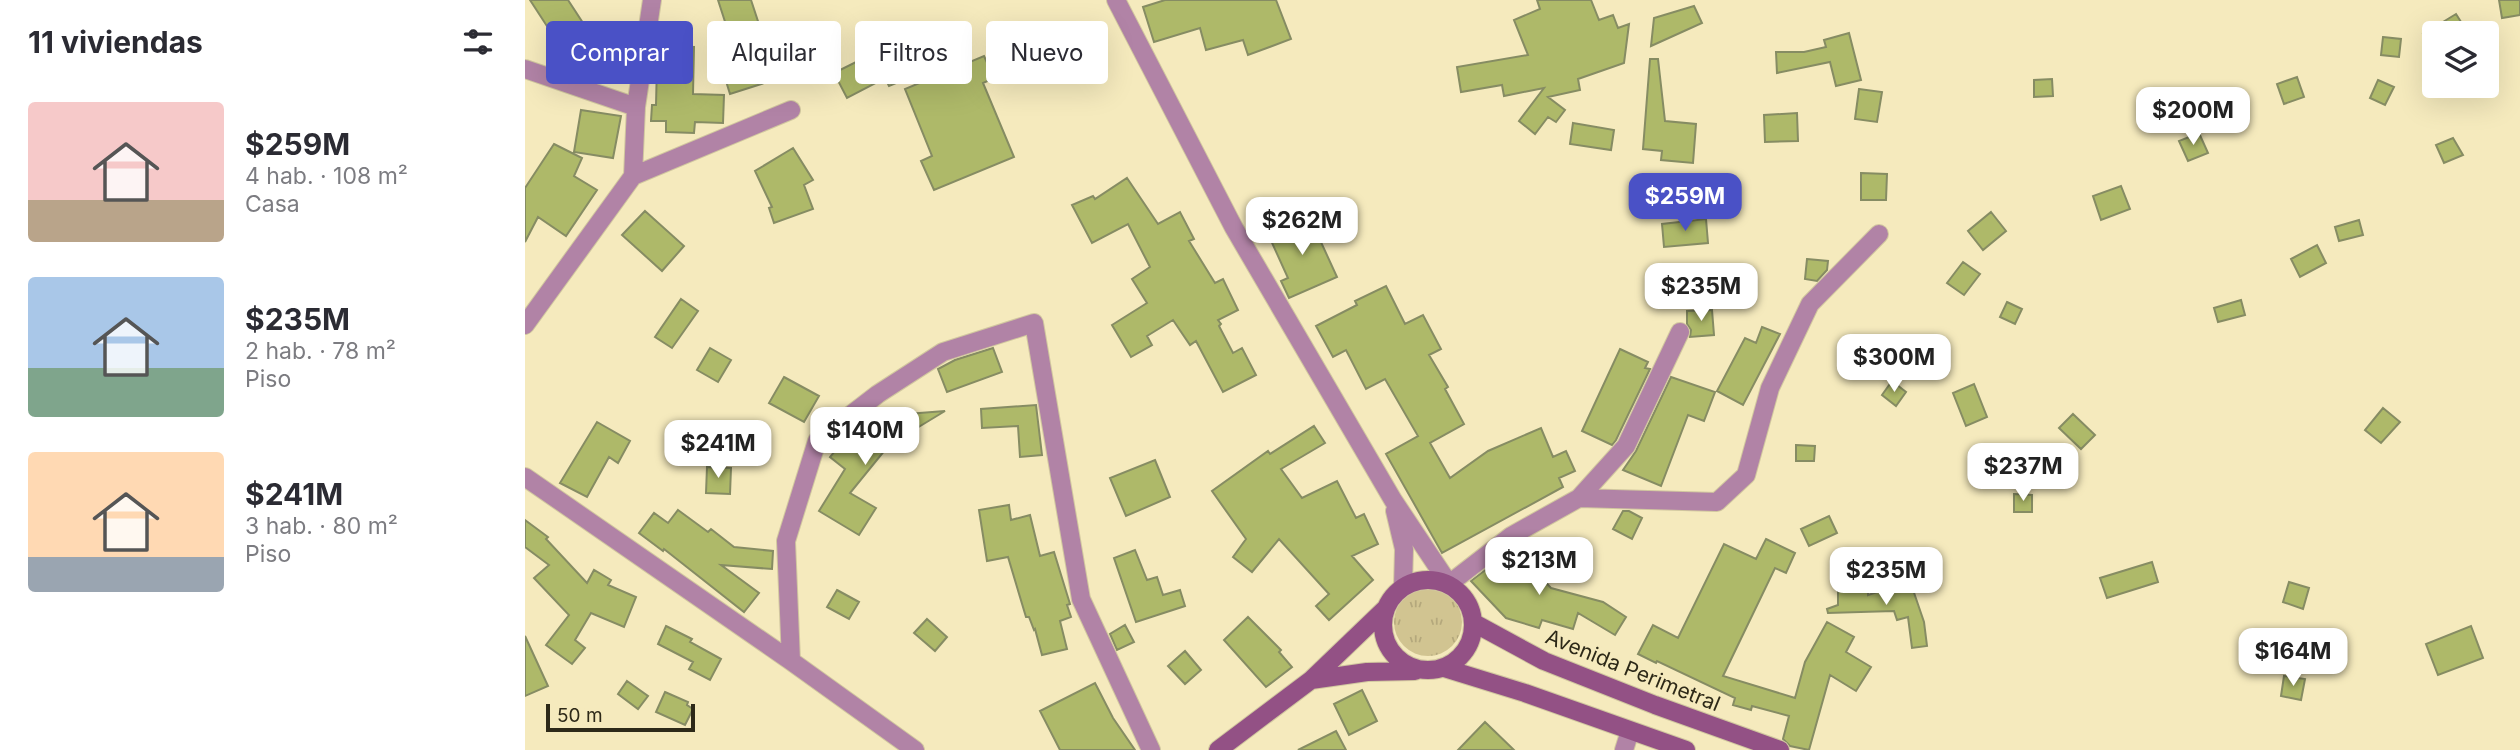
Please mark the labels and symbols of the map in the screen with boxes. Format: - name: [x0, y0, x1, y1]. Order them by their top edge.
- pin: $200M: [2144, 88, 2242, 147]
- pin: $259M: [1636, 174, 1734, 233]
- pin: $262M: [1253, 198, 1351, 257]
- pin: $235M: [1652, 264, 1750, 323]
- pin: $300M: [1845, 334, 1943, 394]
- pin: $140M: [816, 407, 914, 467]
- pin: $241M: [669, 420, 767, 480]
- pin: $237M: [1974, 444, 2072, 503]
- pin: $213M: [1490, 538, 1588, 597]
- pin: $235M: [1837, 548, 1935, 607]
- street label: Avenida Perimetral: [1542, 624, 1724, 716]
- pin: $164M: [2244, 628, 2342, 688]
- scale bar: [546, 701, 695, 733]

